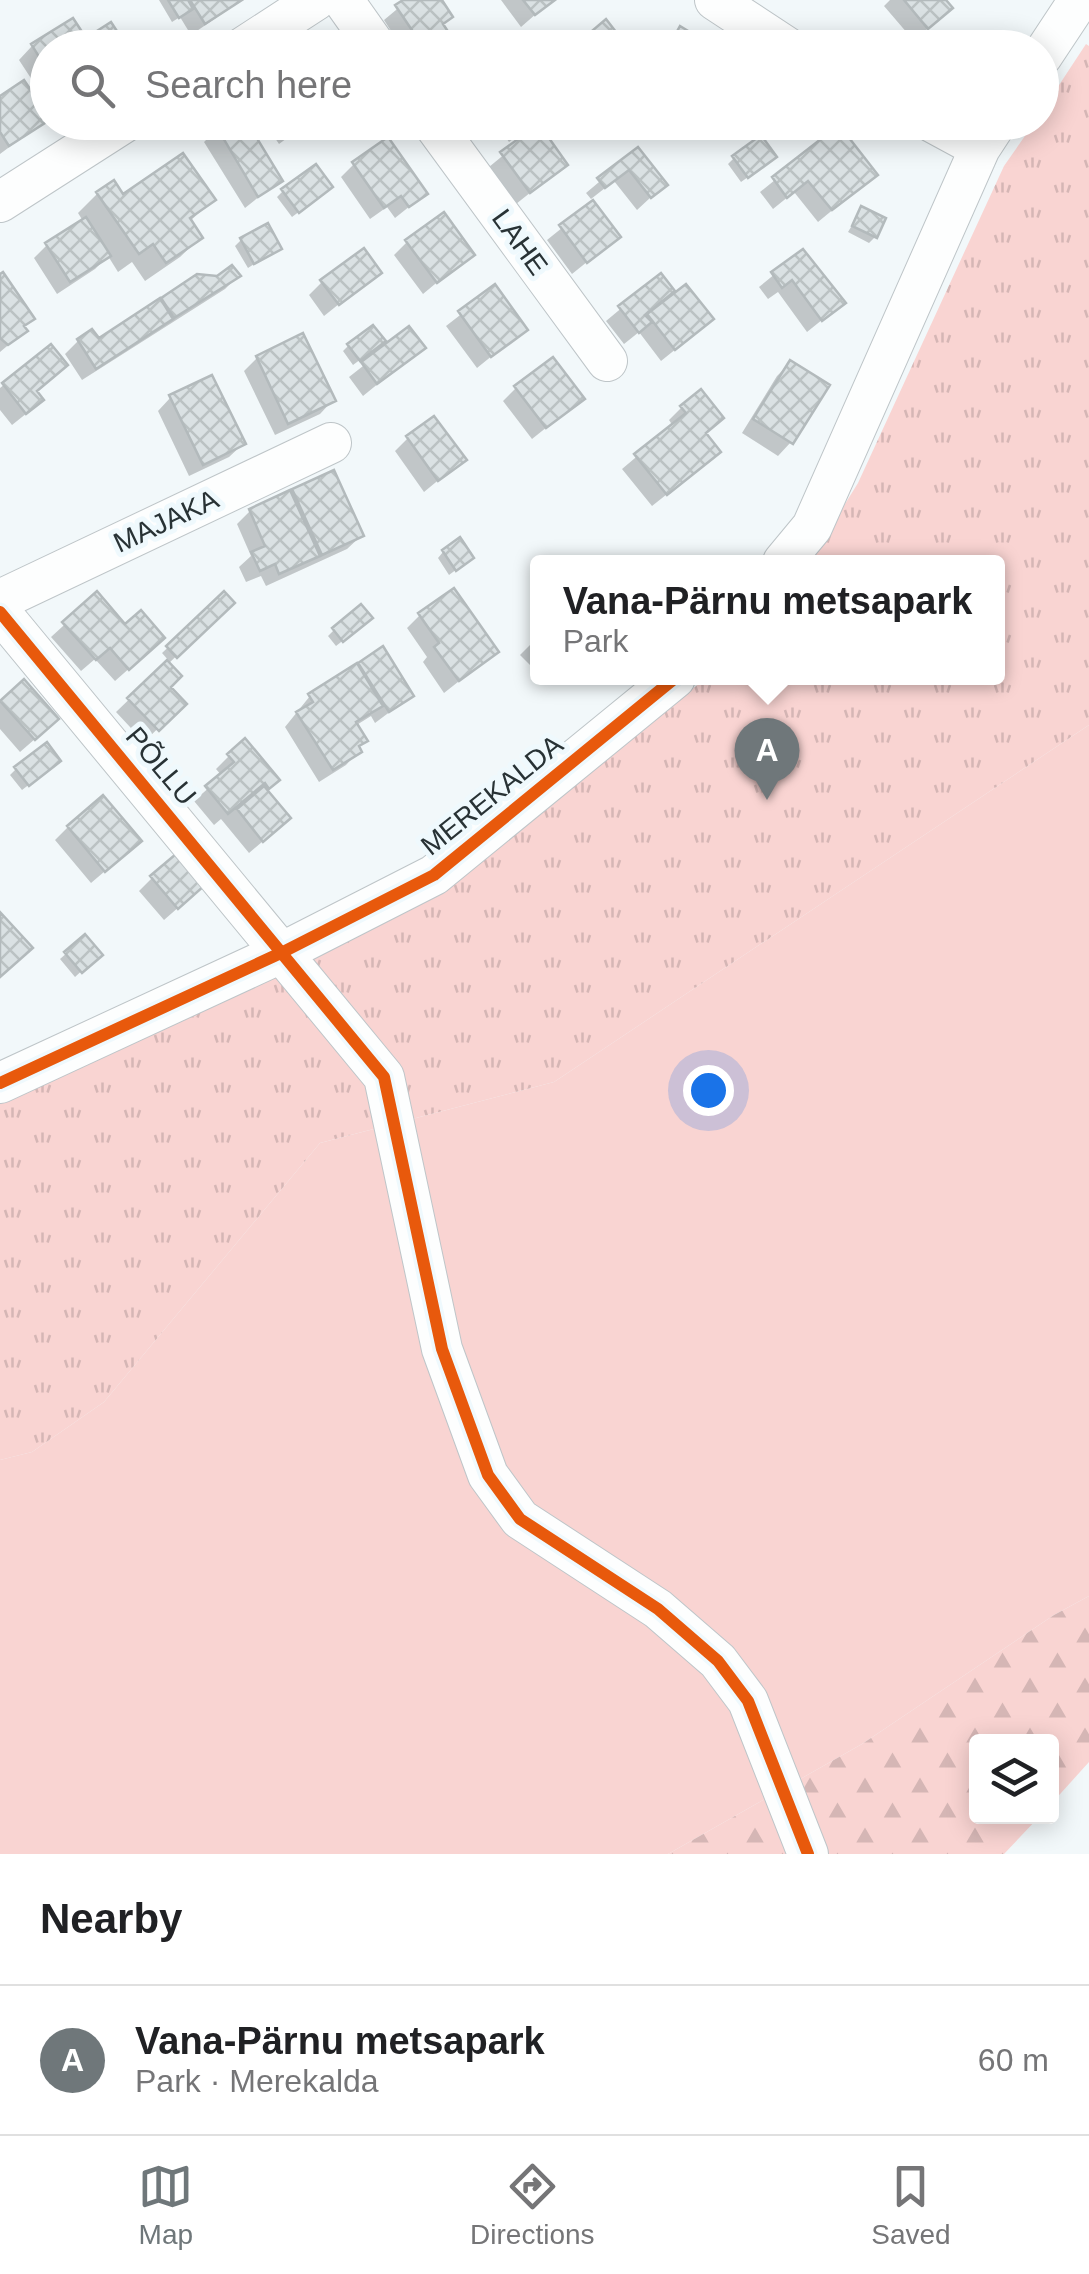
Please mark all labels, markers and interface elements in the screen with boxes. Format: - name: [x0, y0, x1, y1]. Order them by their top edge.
- search box: [30, 30, 1059, 140]
- icon: search: [65, 58, 120, 113]
- text: Search here: [145, 64, 352, 106]
- street label: LAHE: [486, 203, 554, 281]
- street label: MAJAKA: [109, 483, 224, 559]
- popup: [530, 555, 1005, 685]
- text: Vana-Pärnu metsapark: [563, 580, 972, 622]
- text: Park: [563, 623, 628, 659]
- pin: A: [734, 718, 800, 800]
- street label: PÕLLU: [120, 721, 202, 811]
- street label: MEREKALDA: [415, 728, 569, 861]
- your location: [683, 1065, 734, 1116]
- map controls: [969, 1734, 1059, 1824]
- button: layers: [969, 1734, 1059, 1824]
- text: Nearby: [40, 1895, 182, 1942]
- text: Vana-Pärnu metsapark: [135, 2020, 545, 2062]
- text: A: [61, 2042, 84, 2078]
- text: 60 m: [978, 2042, 1049, 2078]
- text: Park · Merekalda: [135, 2063, 379, 2099]
- tab: Map: [138, 2159, 193, 2251]
- tab: Directions: [470, 2159, 595, 2251]
- tab: Saved: [871, 2159, 951, 2251]

